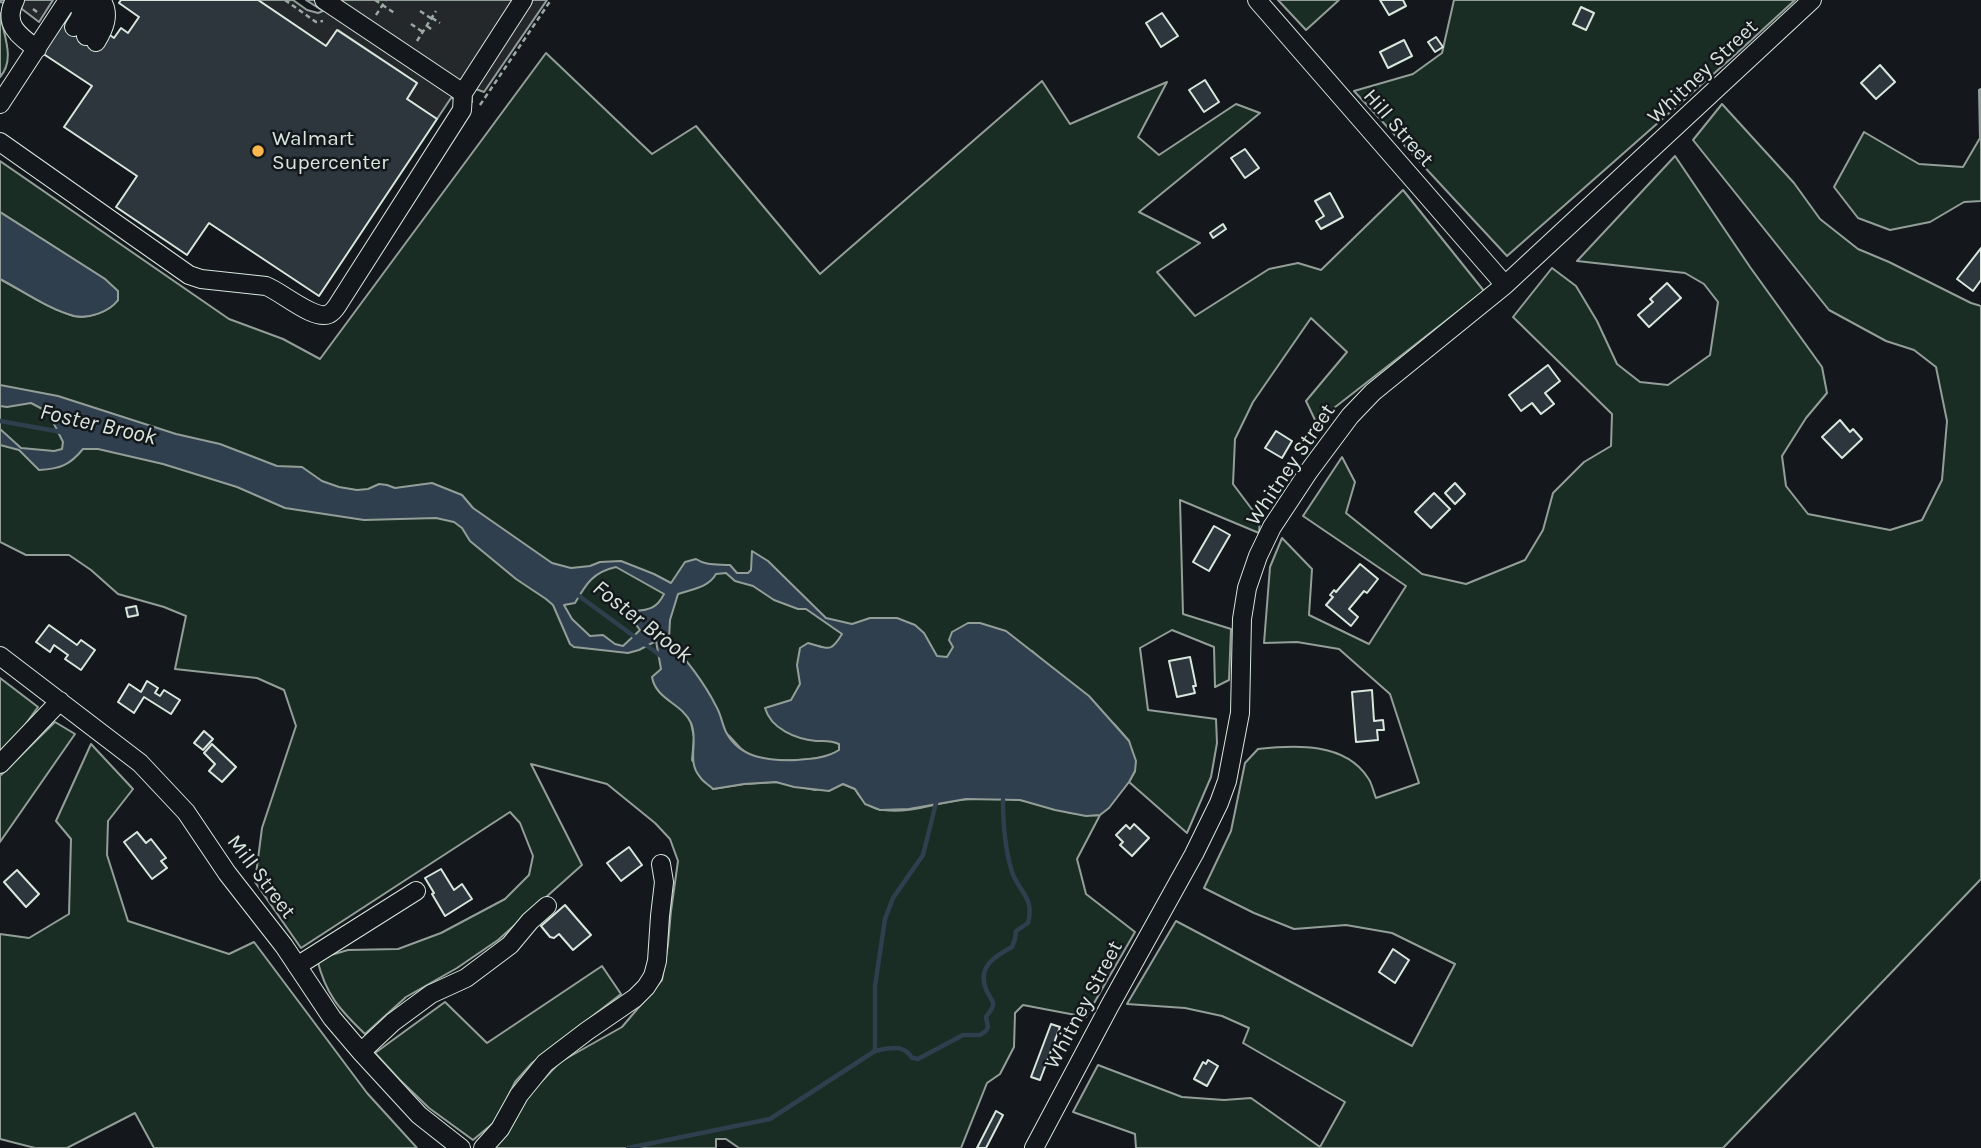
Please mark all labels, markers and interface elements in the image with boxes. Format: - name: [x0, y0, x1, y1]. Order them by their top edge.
- street label: Whitney Street: [1643, 15, 1763, 129]
- street label: Hill Street: [1357, 84, 1439, 172]
- place label: Walmart Supercenter: [272, 126, 389, 176]
- marker: Walmart Supercenter: [250, 143, 266, 159]
- water label: Foster Brook: [37, 398, 159, 452]
- street label: Whitney Street: [1241, 399, 1341, 531]
- water label: Foster Brook: [587, 575, 697, 669]
- street label: Mill Street: [221, 830, 301, 924]
- street label: Whitney Street: [1040, 937, 1128, 1073]

